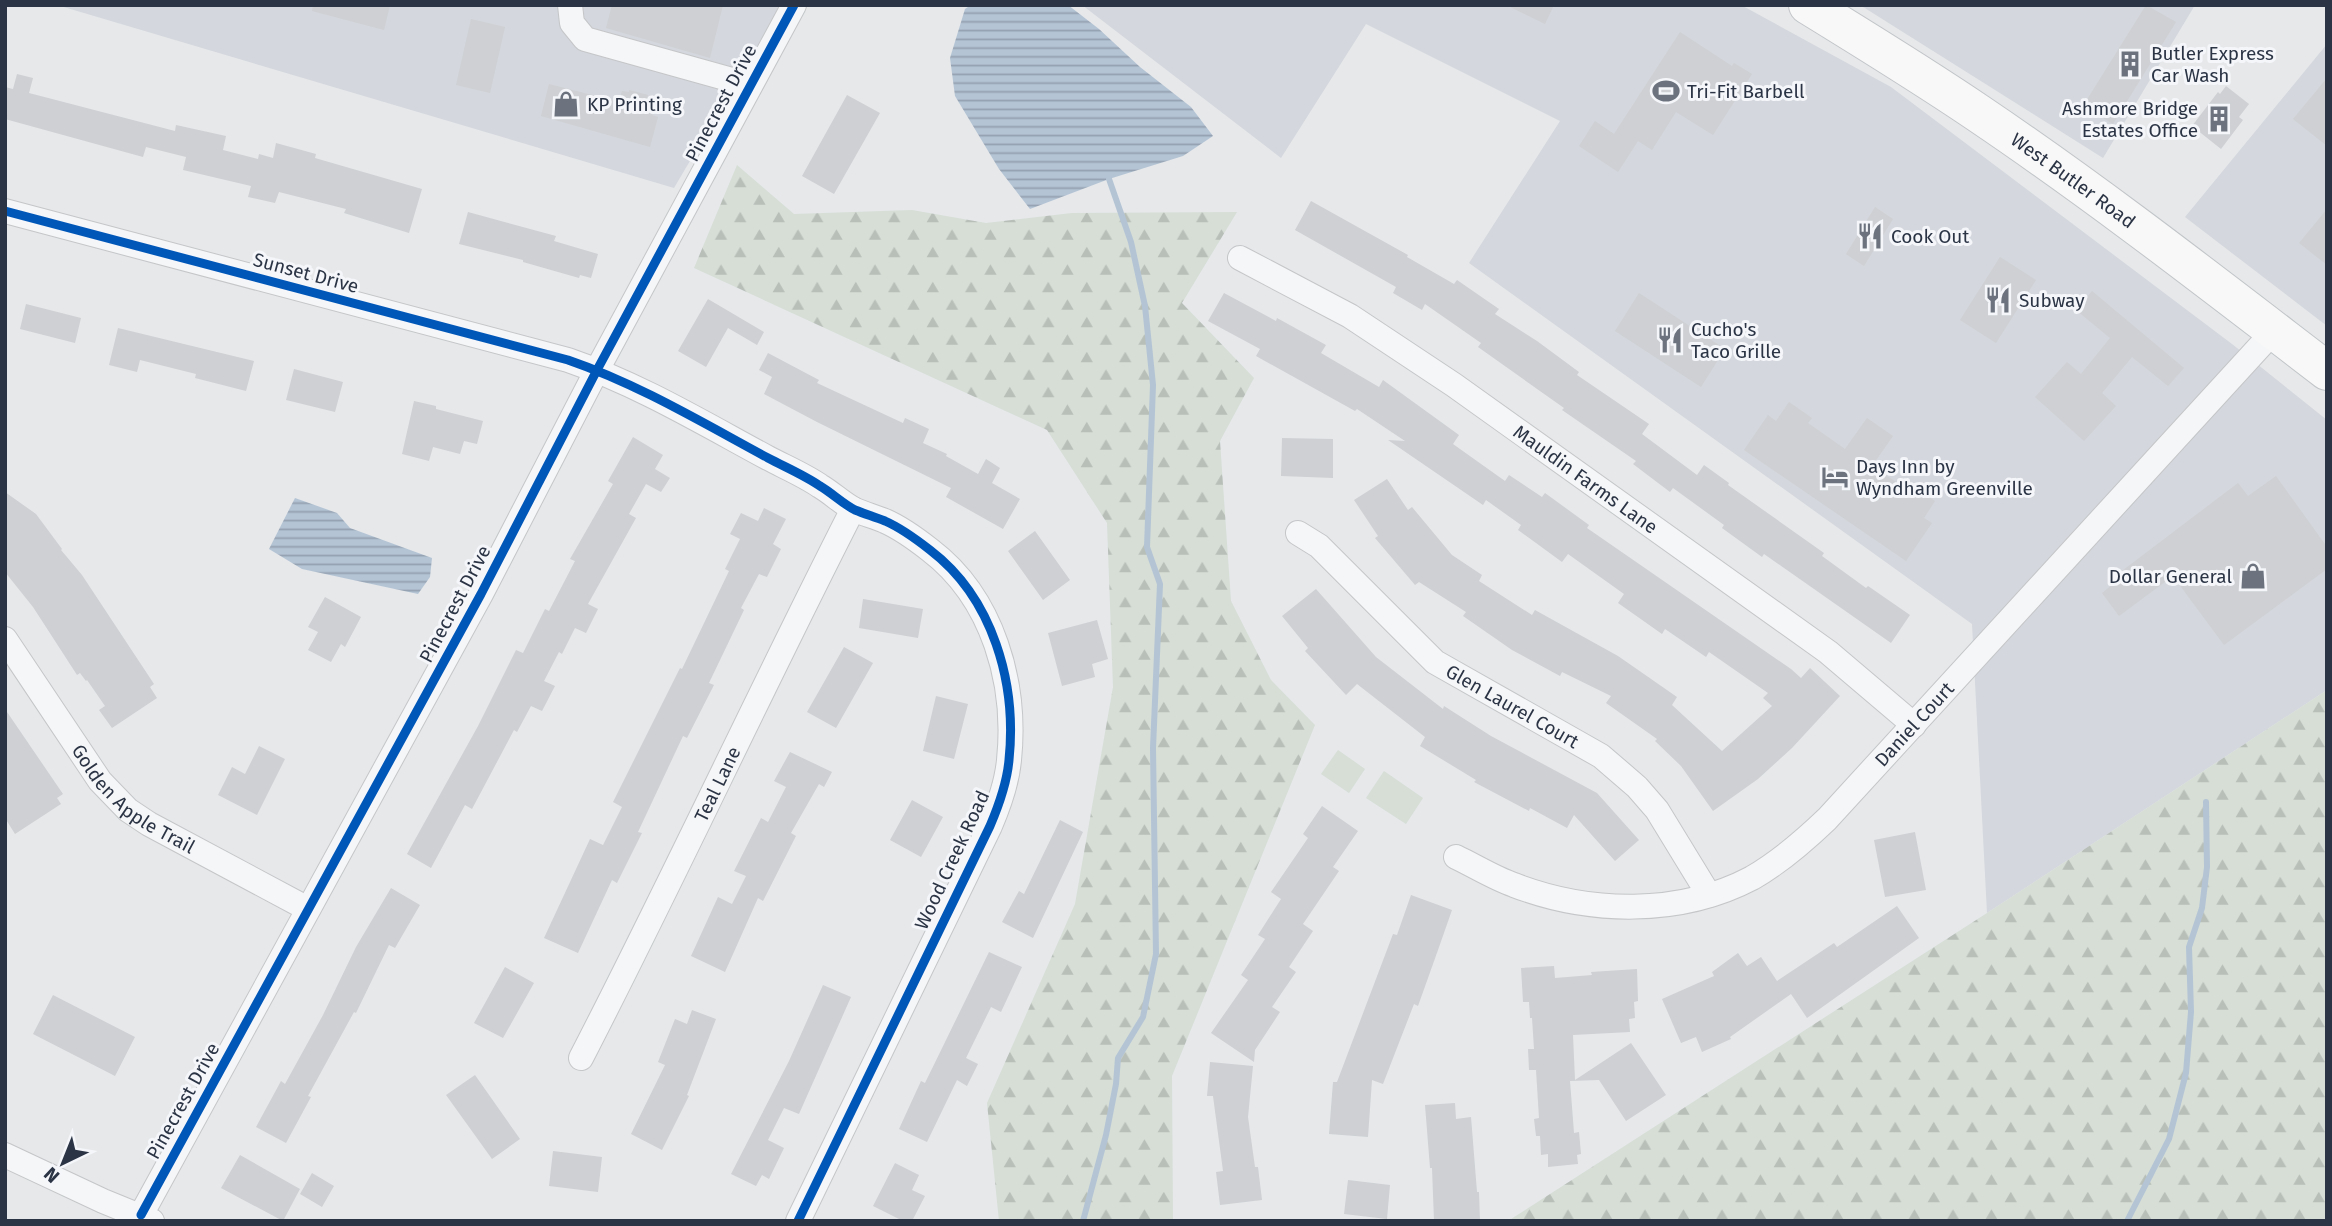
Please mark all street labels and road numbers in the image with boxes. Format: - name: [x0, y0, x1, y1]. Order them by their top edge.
- street label: Pinecrest Drive: [680, 40, 762, 166]
- street label: West Butler Road: [2007, 128, 2140, 233]
- street label: Sunset Drive: [251, 248, 361, 298]
- street label: Mauldin Farms Lane: [1509, 420, 1662, 538]
- street label: Pinecrest Drive: [414, 541, 496, 667]
- street label: Glen Laurel Court: [1442, 659, 1583, 753]
- street label: Daniel Court: [1869, 677, 1959, 771]
- street label: Golden Apple Trail: [67, 740, 199, 858]
- street label: Teal Lane: [689, 743, 745, 825]
- street label: Wood Creek Road: [910, 787, 994, 933]
- street label: Pinecrest Drive: [142, 1039, 224, 1163]

